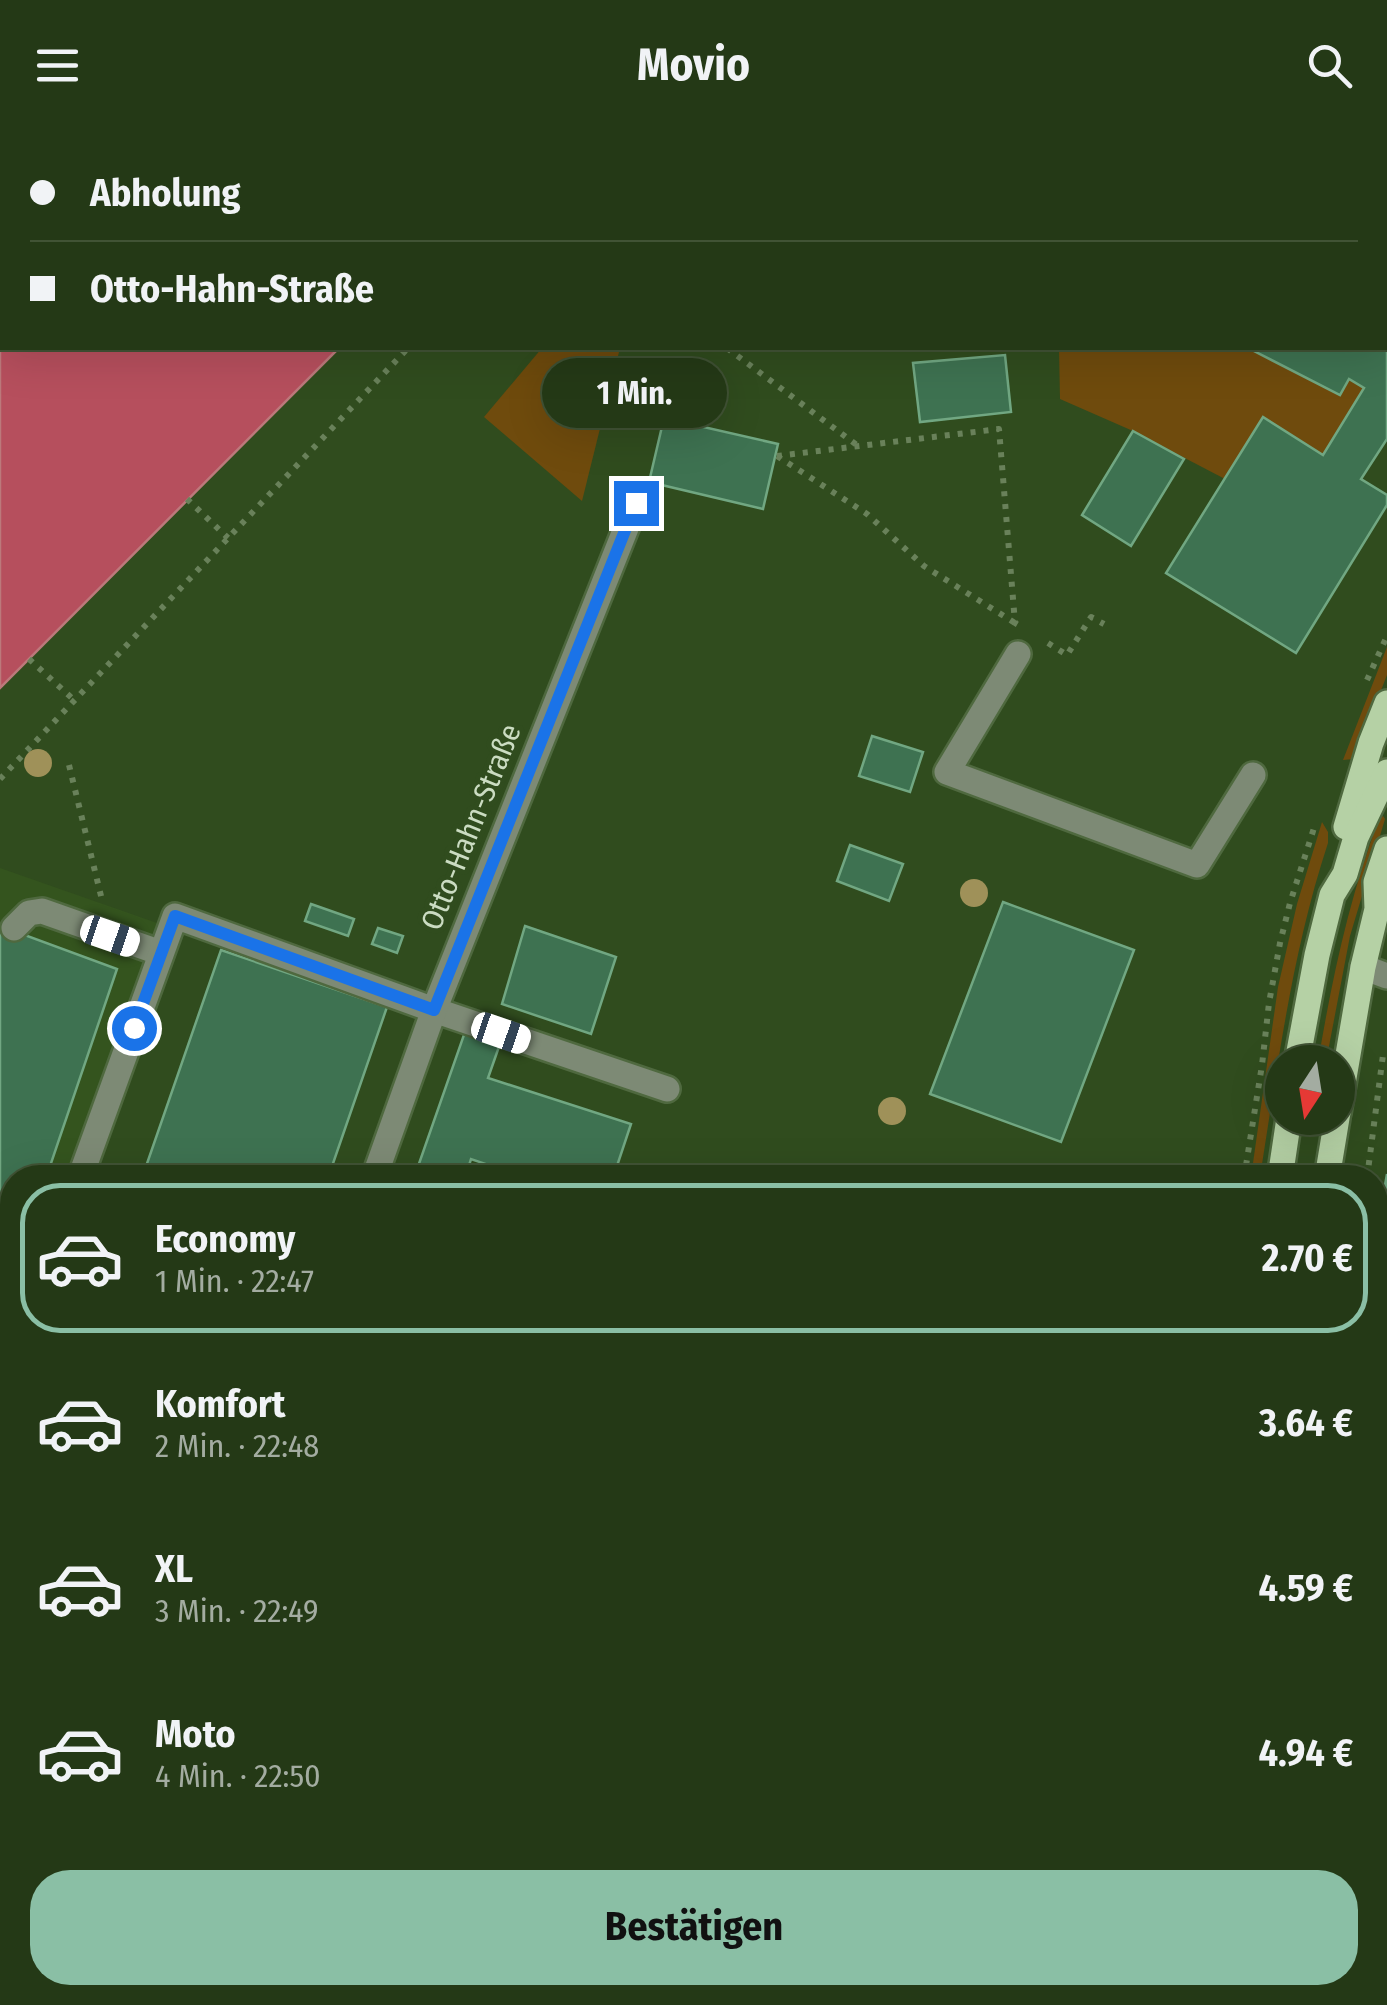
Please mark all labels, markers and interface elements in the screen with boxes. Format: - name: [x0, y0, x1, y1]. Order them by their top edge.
- icon: menu: [30, 38, 85, 93]
- text: Movio: [637, 38, 750, 92]
- icon: search: [1302, 38, 1357, 93]
- text: Abholung: [90, 170, 240, 216]
- text: Otto-Hahn-Straße: [90, 266, 374, 312]
- callout: 1 Min.: [544, 358, 728, 428]
- text: 1 Min.: [597, 374, 672, 412]
- route end: [614, 481, 659, 526]
- street label: Otto-Hahn-Straße: [413, 719, 529, 935]
- car: [77, 912, 143, 960]
- route start: [112, 1006, 157, 1051]
- car: [468, 1009, 534, 1057]
- north arrow: [1265, 1045, 1355, 1135]
- map controls: [1265, 1045, 1355, 1135]
- icon: car: [35, 1213, 125, 1303]
- text: Economy: [155, 1216, 295, 1262]
- text: 2.70 €: [1262, 1235, 1353, 1281]
- text: 1 Min. · 22:47: [155, 1262, 314, 1300]
- icon: car: [35, 1378, 125, 1468]
- text: Komfort: [155, 1381, 285, 1427]
- text: 3.64 €: [1259, 1400, 1353, 1446]
- text: 2 Min. · 22:48: [155, 1427, 319, 1465]
- icon: car: [35, 1543, 125, 1633]
- text: XL: [155, 1546, 193, 1592]
- text: 4.59 €: [1258, 1565, 1353, 1611]
- text: 3 Min. · 22:49: [155, 1592, 319, 1630]
- icon: car: [35, 1708, 125, 1798]
- text: Moto: [155, 1711, 236, 1757]
- text: 4.94 €: [1258, 1730, 1353, 1776]
- text: 4 Min. · 22:50: [155, 1757, 321, 1795]
- button: Bestätigen: [30, 1870, 1358, 1985]

